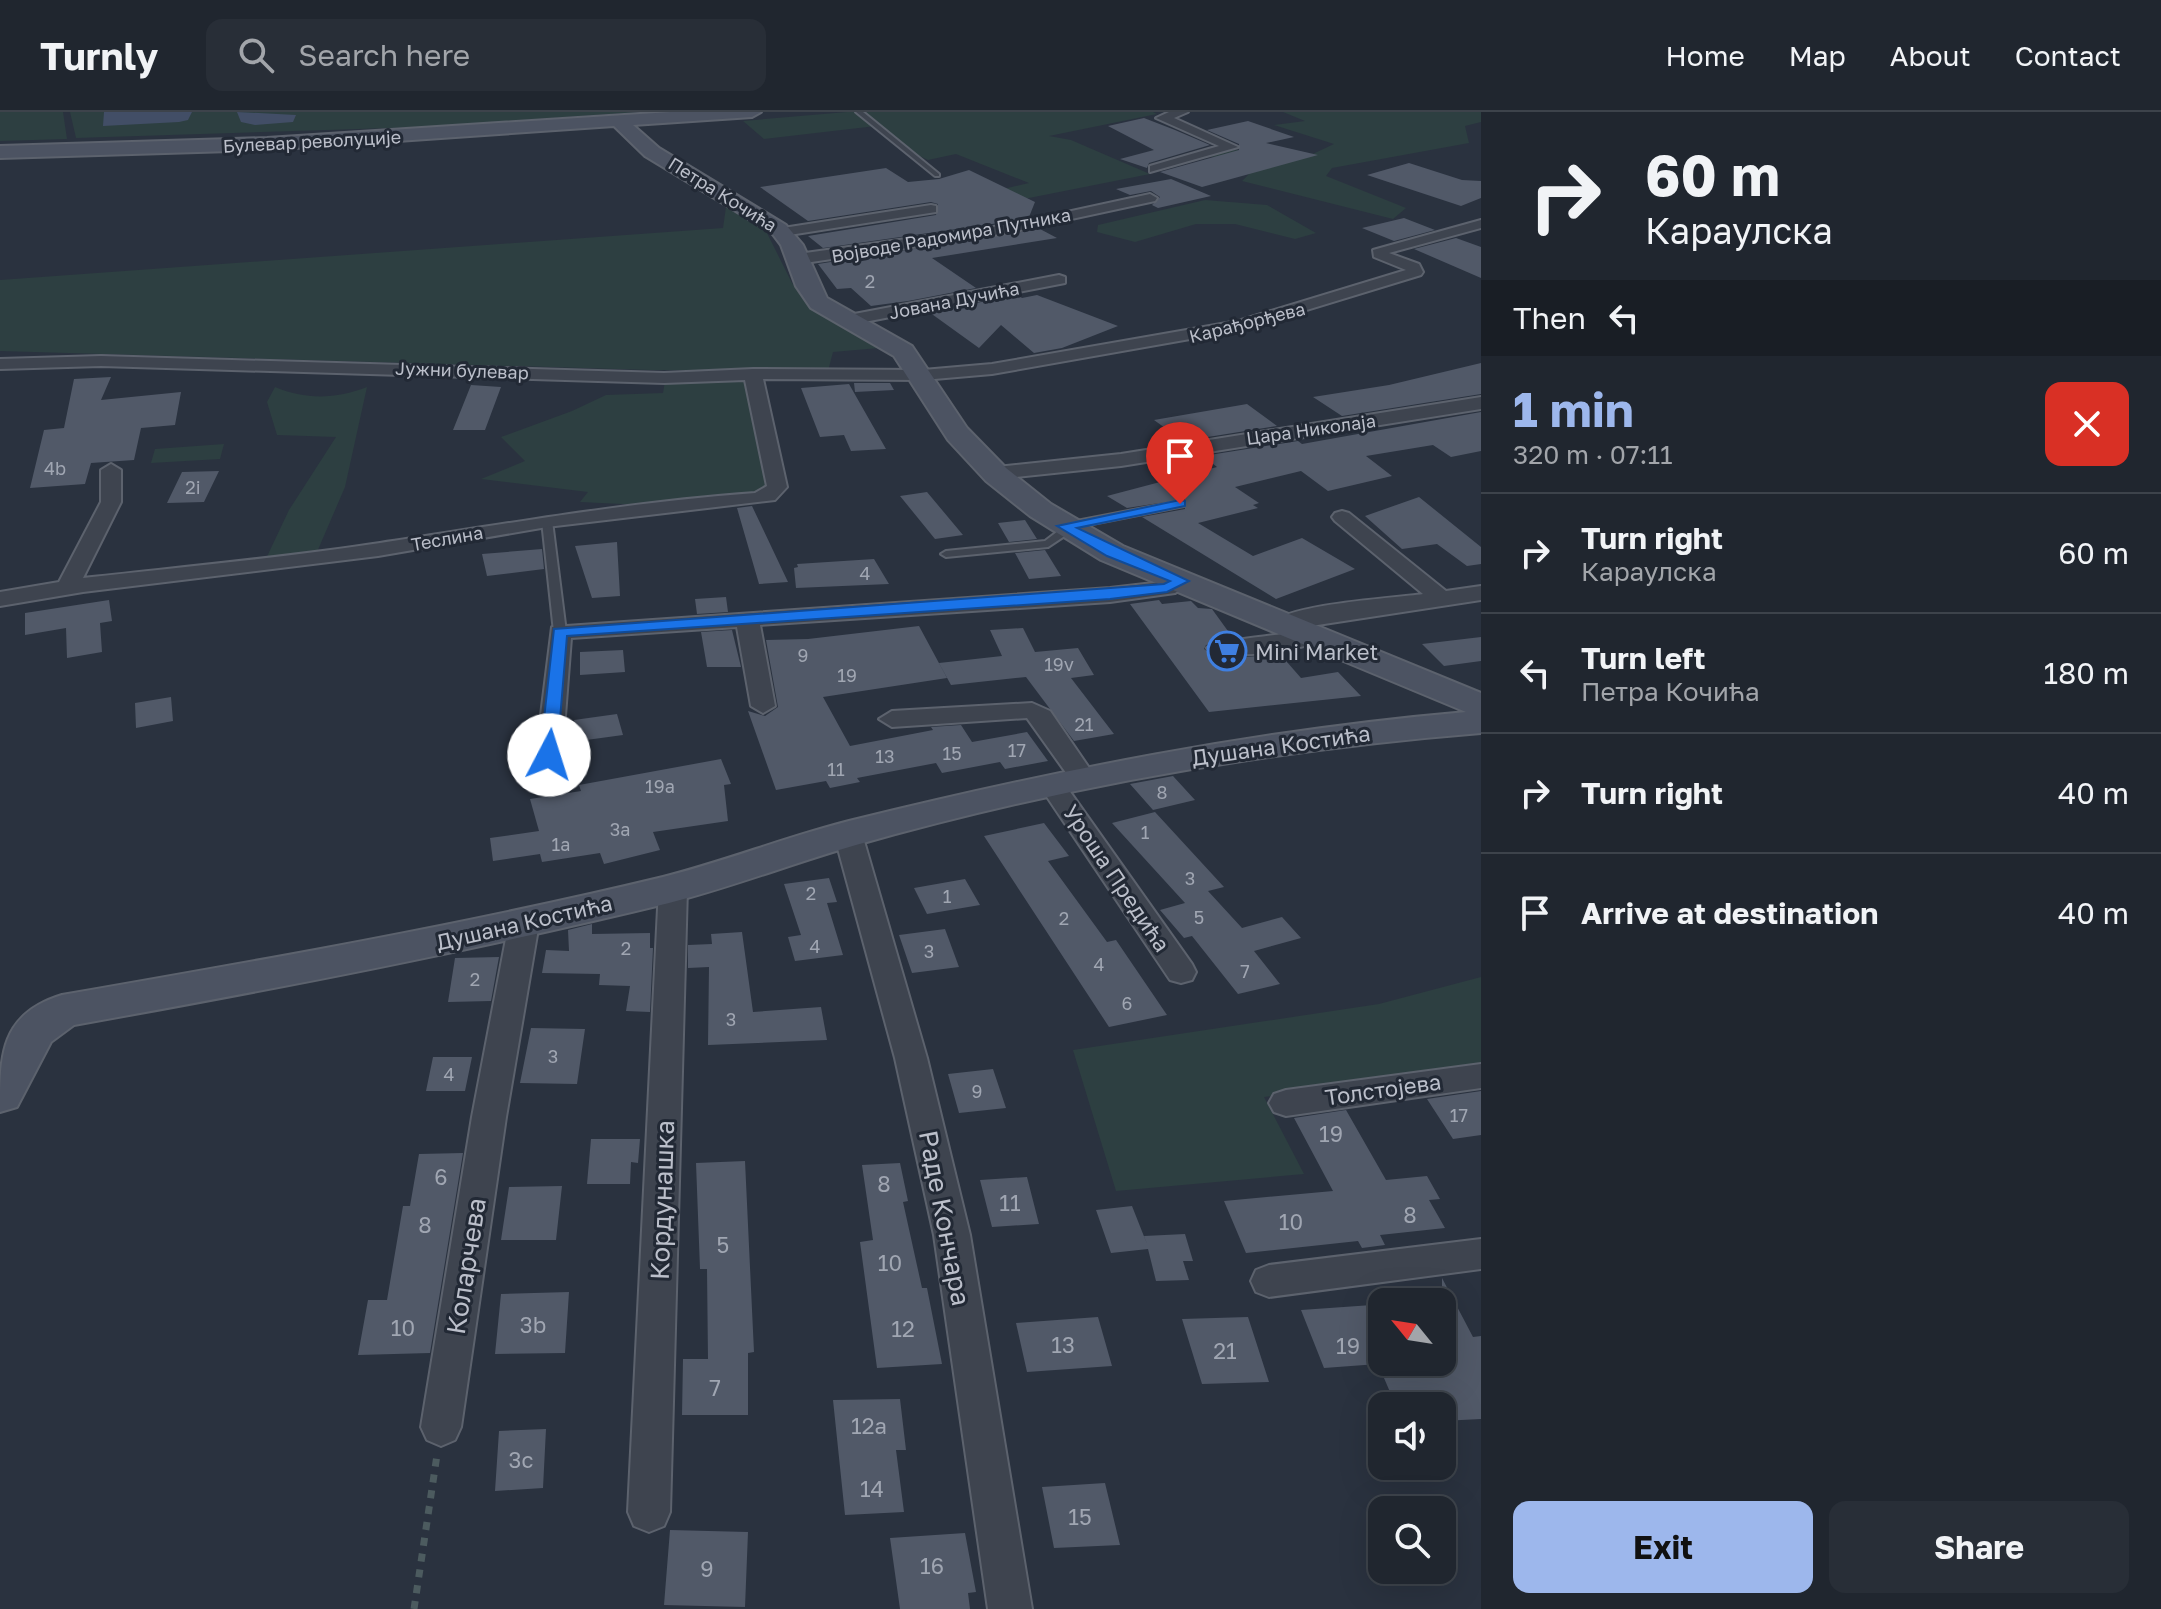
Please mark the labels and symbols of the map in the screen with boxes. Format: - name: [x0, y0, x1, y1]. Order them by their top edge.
- street label: Булевар револуције: [222, 125, 402, 157]
- street label: Петра Кочића: [665, 152, 781, 236]
- street label: Војводе Радомира Путника: [830, 203, 1072, 267]
- house number: 2: [865, 270, 875, 292]
- street label: Јована Дучића: [887, 277, 1021, 323]
- street label: Карађорђева: [1187, 297, 1307, 347]
- street label: Јужни булевар: [395, 357, 529, 383]
- street label: Цара Николаја: [1245, 409, 1377, 449]
- pin: [1146, 422, 1214, 504]
- house number: 4b: [44, 457, 66, 479]
- house number: 2i: [185, 476, 201, 498]
- street label: Теслина: [409, 521, 485, 555]
- house number: 4: [860, 562, 871, 584]
- supermarket icon: Mini Market: [1206, 630, 1248, 672]
- place label: Mini Market: [1255, 638, 1378, 665]
- house number: 9: [798, 644, 808, 666]
- house number: 19v: [1044, 653, 1074, 675]
- house number: 19: [837, 664, 857, 686]
- position arrow: [507, 713, 591, 797]
- house number: 21: [1074, 713, 1094, 735]
- street label: Душана Костића: [1190, 719, 1372, 771]
- house number: 17: [1008, 739, 1026, 761]
- house number: 15: [942, 742, 962, 764]
- house number: 13: [875, 745, 895, 767]
- house number: 11: [827, 758, 845, 780]
- house number: 19a: [645, 775, 675, 797]
- house number: 8: [1157, 781, 1167, 803]
- street label: Уроша Предића: [1058, 799, 1176, 957]
- house number: 3a: [610, 818, 630, 840]
- house number: 1: [1141, 821, 1150, 843]
- house number: 1a: [552, 833, 570, 855]
- house number: 3: [1185, 867, 1195, 889]
- house number: 2: [806, 882, 816, 904]
- house number: 1: [943, 885, 952, 907]
- street label: Душана Костића: [433, 889, 615, 955]
- house number: 5: [1194, 906, 1204, 928]
- house number: 2: [1059, 907, 1069, 929]
- house number: 4: [810, 935, 821, 957]
- house number: 2: [621, 937, 631, 959]
- house number: 3: [924, 940, 934, 962]
- house number: 4: [1094, 953, 1105, 975]
- house number: 7: [1240, 960, 1250, 982]
- house number: 2: [470, 968, 480, 990]
- house number: 6: [1122, 992, 1132, 1014]
- house number: 3: [726, 1008, 736, 1030]
- house number: 3: [548, 1045, 558, 1067]
- house number: 4: [444, 1063, 455, 1085]
- street label: Толстојева: [1323, 1068, 1443, 1110]
- house number: 9: [972, 1080, 982, 1102]
- house number: 17: [1450, 1104, 1468, 1126]
- street label: Кордунашка: [644, 1119, 680, 1281]
- house number: 19: [1319, 1120, 1343, 1147]
- street label: Раде Кончара: [913, 1128, 977, 1308]
- house number: 6: [434, 1163, 448, 1190]
- house number: 8: [877, 1170, 891, 1197]
- house number: 11: [999, 1189, 1021, 1216]
- street label: Коларчева: [440, 1196, 492, 1336]
- house number: 8: [1403, 1201, 1417, 1228]
- house number: 10: [1279, 1208, 1303, 1235]
- house number: 8: [418, 1211, 432, 1238]
- house number: 5: [717, 1231, 729, 1258]
- house number: 10: [878, 1249, 902, 1276]
- north arrow: [1368, 1288, 1456, 1376]
- house number: 3b: [520, 1311, 546, 1338]
- house number: 10: [391, 1314, 415, 1341]
- house number: 12: [891, 1315, 915, 1342]
- house number: 13: [1051, 1331, 1075, 1358]
- house number: 19: [1336, 1332, 1360, 1359]
- house number: 21: [1213, 1337, 1237, 1364]
- house number: 7: [709, 1374, 721, 1401]
- house number: 12a: [851, 1412, 887, 1439]
- house number: 3c: [509, 1446, 533, 1473]
- house number: 14: [860, 1475, 884, 1502]
- house number: 15: [1068, 1503, 1092, 1530]
- house number: 16: [920, 1552, 944, 1579]
- house number: 9: [700, 1555, 714, 1582]

